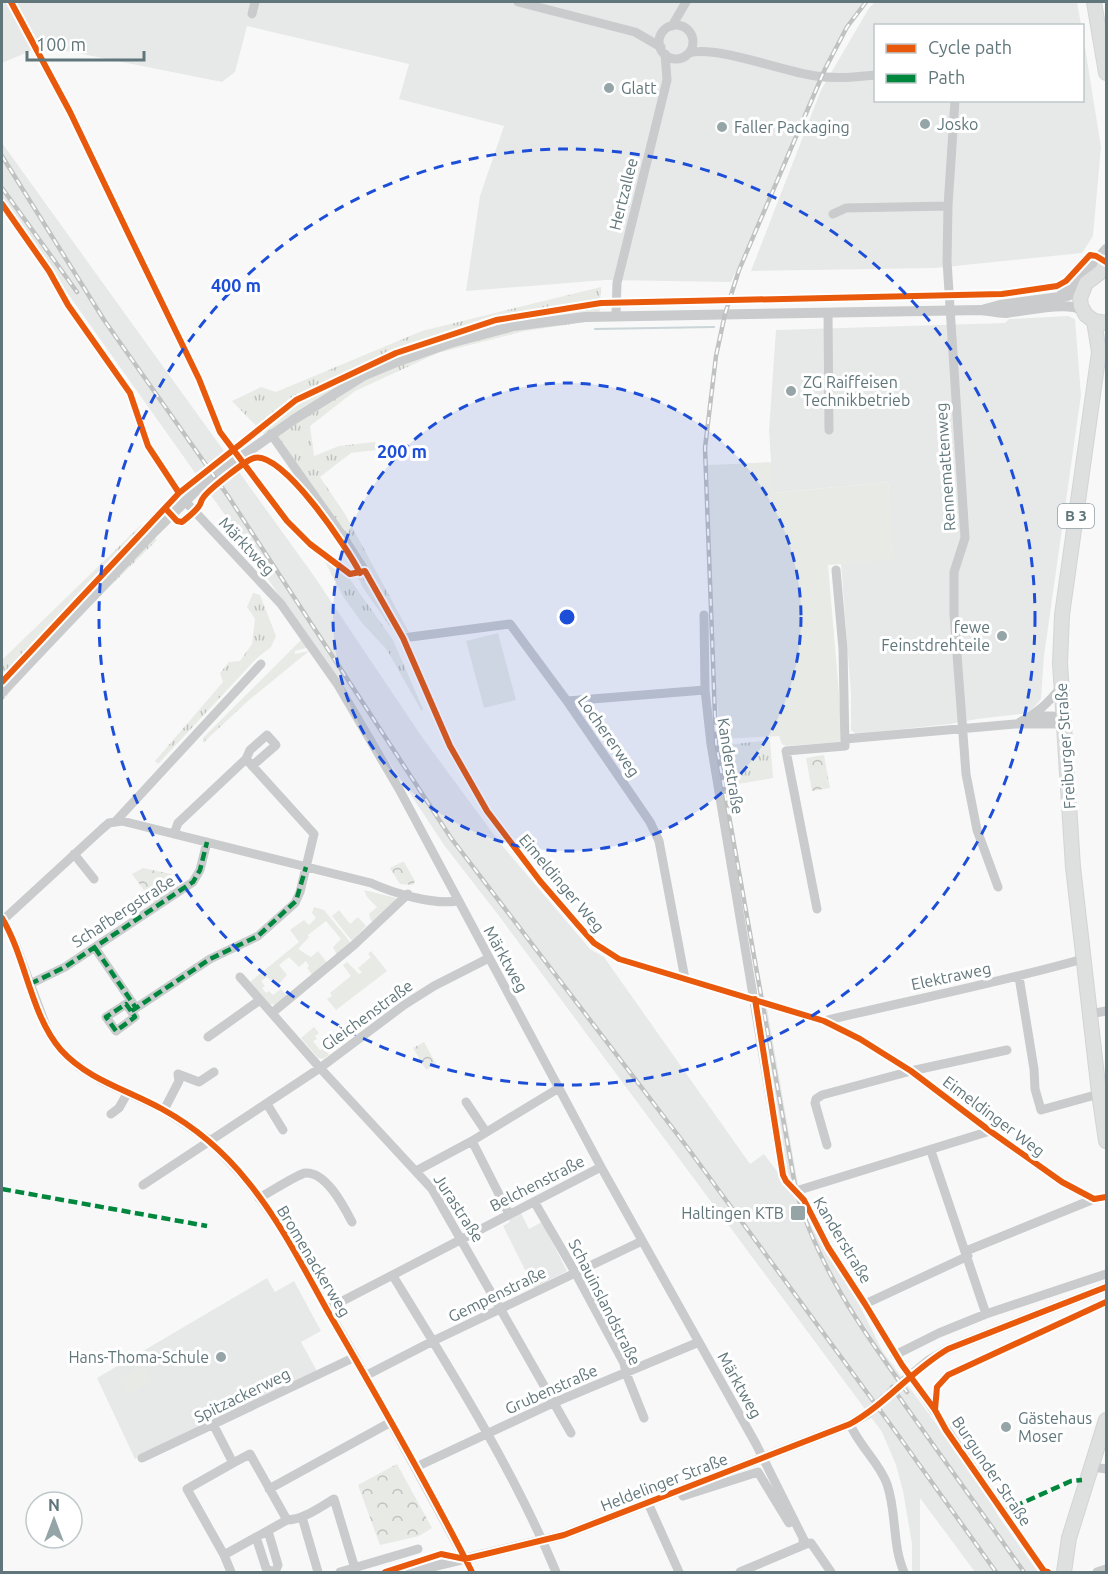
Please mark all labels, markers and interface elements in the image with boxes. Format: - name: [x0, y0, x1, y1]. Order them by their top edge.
- scale bar: [27, 24, 144, 62]
- legend: [874, 24, 1084, 102]
- text: 100 m: [36, 34, 86, 54]
- text: Cycle path: [928, 37, 1012, 57]
- text: Path: [928, 67, 965, 87]
- place label: Glatt: [621, 79, 657, 97]
- marker: Glatt: [602, 81, 616, 95]
- place label: Josko: [937, 115, 978, 133]
- marker: Josko: [918, 117, 932, 131]
- place label: Faller Packaging: [734, 118, 850, 136]
- marker: Faller Packaging: [715, 120, 729, 134]
- street label: Hertzallee: [605, 156, 641, 232]
- text: 400 m: [211, 275, 261, 295]
- place label: ZG Raiffeisen Technikbetrieb: [803, 373, 910, 409]
- marker: ZG Raiffeisen Technikbetrieb: [784, 384, 798, 398]
- street label: Rennemattenweg: [932, 402, 958, 532]
- text: 200 m: [377, 441, 427, 461]
- road number: B 3: [1058, 504, 1094, 528]
- street label: Märktweg: [216, 513, 278, 579]
- centre of rings: [557, 607, 577, 627]
- place label: fewe Feinstdrehteile: [881, 618, 990, 654]
- marker: fewe Feinstdrehteile: [995, 629, 1009, 643]
- street label: Freiburger Straße: [1052, 682, 1078, 810]
- street label: Lochererweg: [574, 692, 644, 780]
- street label: Kanderstraße: [714, 717, 748, 815]
- street label: Eimeldinger Weg: [516, 830, 608, 936]
- street label: Schafbergstraße: [68, 871, 178, 951]
- street label: Märktweg: [480, 923, 532, 995]
- street label: Elektraweg: [909, 959, 993, 993]
- street label: Gleichenstraße: [318, 976, 416, 1054]
- street label: Eimeldinger Weg: [940, 1072, 1048, 1160]
- street label: Belchenstraße: [487, 1151, 587, 1215]
- street label: Jurastraße: [430, 1171, 488, 1245]
- street label: Kanderstraße: [810, 1194, 876, 1286]
- street label: Bromenackerweg: [274, 1202, 354, 1320]
- place label: Haltingen KTB: [681, 1204, 784, 1222]
- marker: Haltingen KTB: [789, 1204, 807, 1222]
- street label: Schauinslandstraße: [565, 1236, 645, 1368]
- street label: Gempenstraße: [445, 1263, 549, 1325]
- place label: Hans-Thoma-Schule: [68, 1348, 209, 1366]
- street label: Märktweg: [714, 1349, 766, 1421]
- marker: Hans-Thoma-Schule: [214, 1350, 228, 1364]
- street label: Grubenstraße: [502, 1361, 600, 1417]
- street label: Spitzackerweg: [191, 1364, 293, 1426]
- place label: Gästehaus Moser: [1018, 1409, 1092, 1445]
- street label: Burgunder Straße: [949, 1413, 1035, 1529]
- marker: Gästehaus Moser: [999, 1420, 1013, 1434]
- street label: Heldelinger Straße: [598, 1449, 730, 1515]
- north arrow: [24, 1490, 84, 1550]
- text: N: [48, 1496, 60, 1514]

